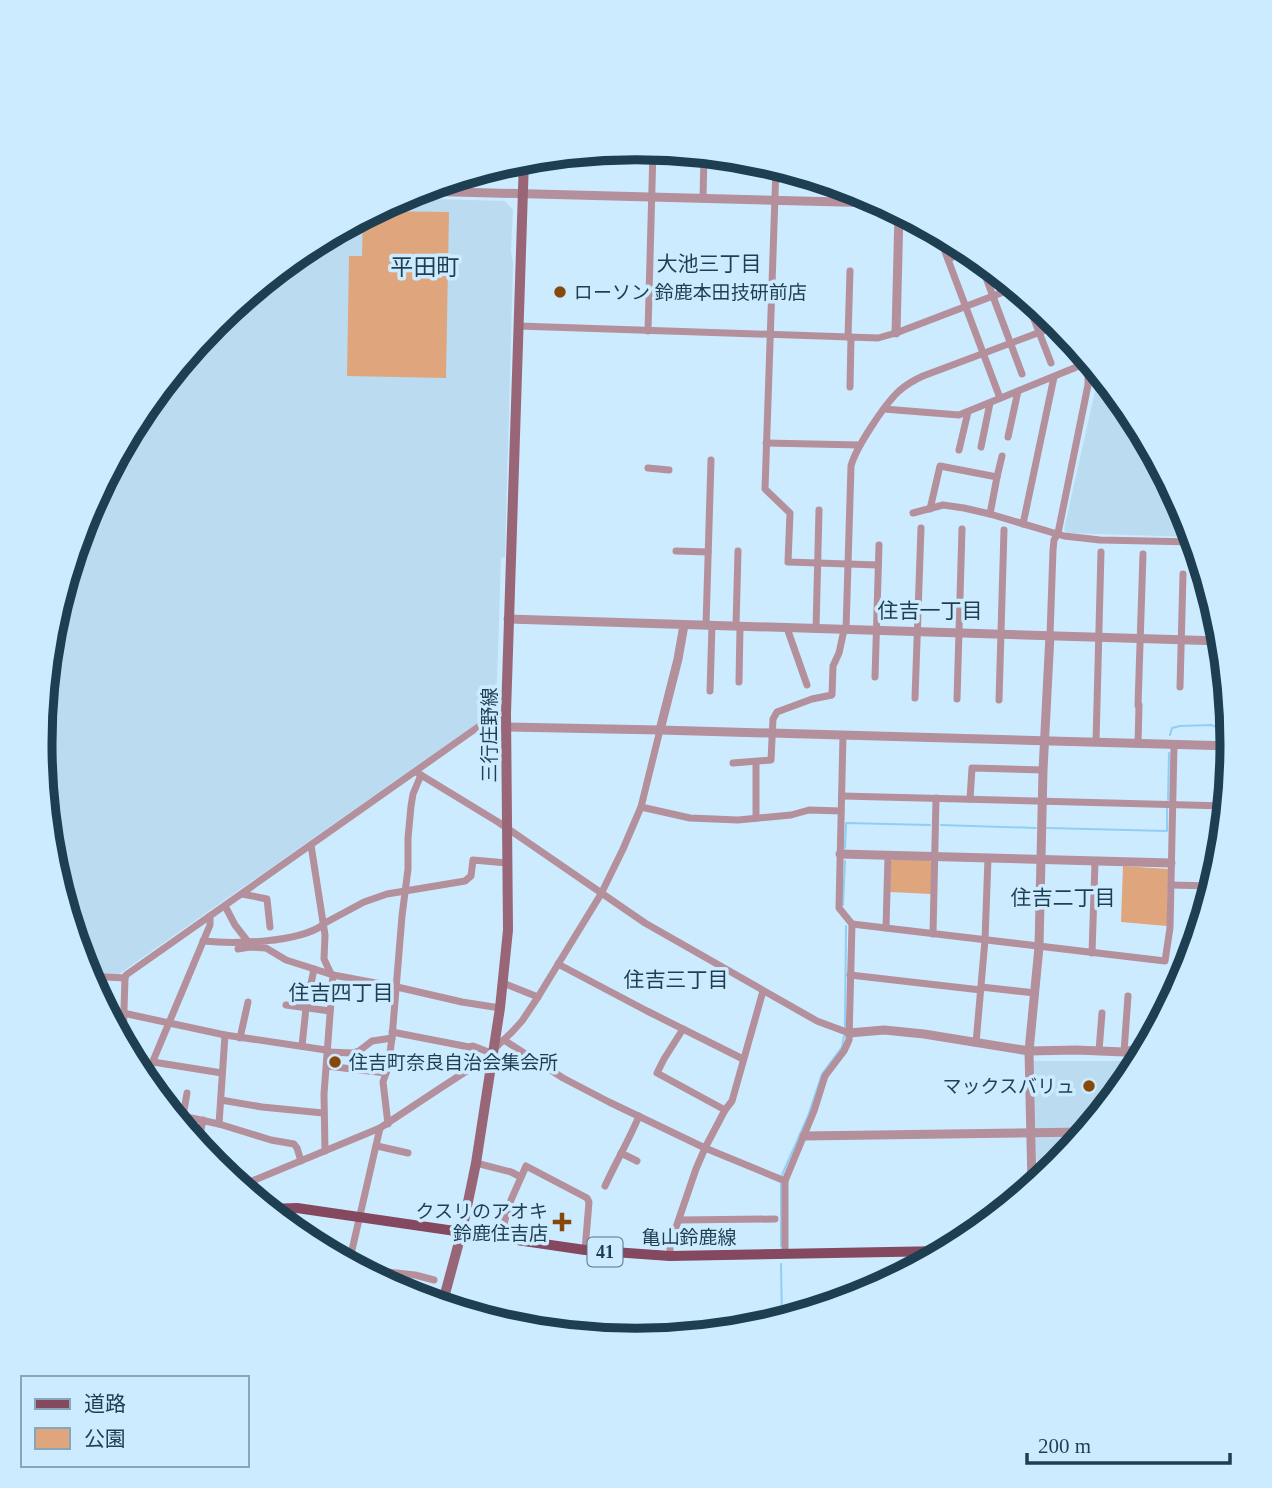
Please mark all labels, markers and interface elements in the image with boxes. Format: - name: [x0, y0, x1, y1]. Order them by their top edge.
- district label: 大池三丁目: [657, 252, 762, 276]
- district label: 平田町: [391, 255, 460, 280]
- place label: ローソン 鈴鹿本田技研前店: [574, 282, 807, 303]
- marker: ローソン 鈴鹿本田技研前店: [552, 284, 568, 300]
- district label: 住吉一丁目: [878, 599, 983, 623]
- street label: 三行庄野線: [479, 687, 500, 783]
- district label: 住吉二丁目: [1011, 886, 1116, 910]
- district label: 住吉三丁目: [624, 968, 729, 992]
- district label: 住吉四丁目: [289, 981, 394, 1005]
- place label: 住吉町奈良自治会集会所: [349, 1052, 558, 1073]
- marker: 住吉町奈良自治会集会所: [327, 1054, 343, 1070]
- place label: マックスバリュ: [943, 1076, 1075, 1097]
- marker: マックスバリュ: [1081, 1078, 1097, 1094]
- place label: クスリのアオキ 鈴鹿住吉店: [416, 1201, 548, 1244]
- marker: クスリのアオキ 鈴鹿住吉店: [554, 1214, 570, 1230]
- street label: 亀山鈴鹿線: [641, 1227, 737, 1248]
- road number: 41: [588, 1238, 622, 1266]
- legend: [21, 1376, 248, 1467]
- text: 道路: [84, 1392, 126, 1416]
- scale bar: [1027, 1422, 1230, 1466]
- text: 公園: [84, 1427, 126, 1451]
- text: 200 m: [1038, 1434, 1091, 1458]

